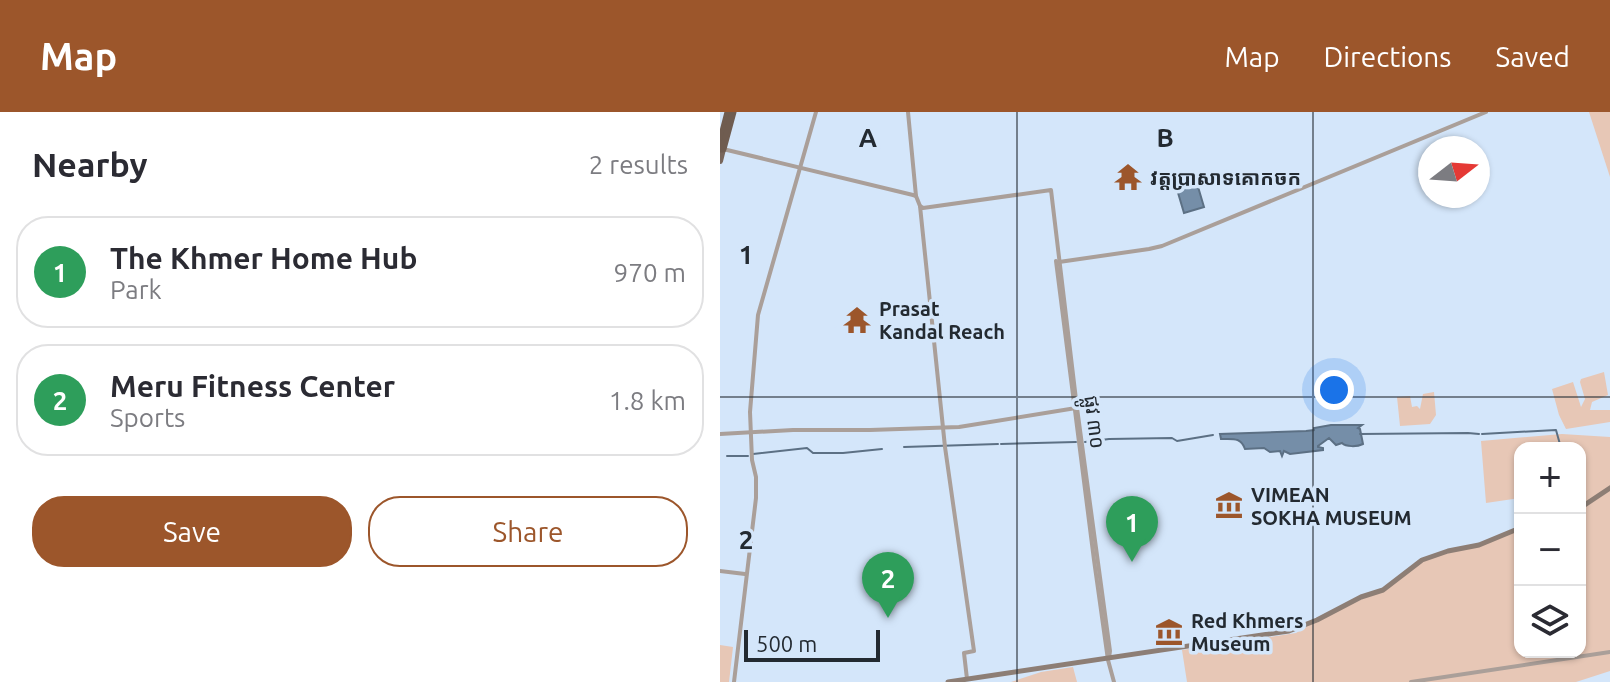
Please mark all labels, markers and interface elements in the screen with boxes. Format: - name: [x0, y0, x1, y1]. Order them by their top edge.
- text: Map: [40, 35, 117, 77]
- text: Map: [1224, 41, 1280, 72]
- text: Directions: [1324, 41, 1451, 72]
- text: Saved: [1495, 41, 1570, 72]
- text: A: [859, 123, 878, 152]
- text: B: [1156, 123, 1174, 152]
- north arrow: [1418, 136, 1490, 208]
- text: Nearby: [32, 145, 147, 183]
- text: 2 results: [589, 150, 688, 179]
- temple icon: វត្តប្រាសាទគោកចក: [1113, 162, 1143, 192]
- place label: វត្តប្រាសាទគោកចក: [1150, 166, 1301, 190]
- text: 1: [739, 240, 753, 269]
- text: The Khmer Home Hub: [110, 241, 417, 275]
- text: 1: [53, 258, 67, 287]
- text: 970 m: [614, 258, 686, 287]
- text: Park: [110, 275, 162, 304]
- place label: Prasat Kandal Reach: [879, 297, 1005, 343]
- temple icon: Prasat Kandal Reach: [842, 305, 872, 335]
- text: Meru Fitness Center: [110, 369, 395, 403]
- your location: [1314, 370, 1354, 410]
- text: 2: [53, 386, 67, 415]
- text: 1.8 km: [609, 386, 686, 415]
- street label: ផ្លូវ ៣០: [1072, 394, 1110, 451]
- text: Sports: [110, 403, 185, 432]
- map controls: [1514, 442, 1586, 658]
- button: +: [1514, 442, 1586, 514]
- place label: VIMEAN SOKHA MUSEUM: [1251, 483, 1412, 529]
- museum icon: VIMEAN SOKHA MUSEUM: [1214, 490, 1244, 520]
- button: Save: [32, 496, 352, 567]
- button: Share: [368, 496, 688, 567]
- pin: 1: [1106, 496, 1158, 562]
- button: −: [1514, 514, 1586, 586]
- text: 2: [739, 525, 753, 554]
- pin: 2: [862, 552, 914, 618]
- button: layers: [1514, 586, 1586, 658]
- place label: Red Khmers Museum: [1191, 609, 1303, 655]
- museum icon: Red Khmers Museum: [1154, 617, 1184, 647]
- scale bar: [744, 626, 880, 662]
- text: 500 m: [756, 631, 817, 656]

